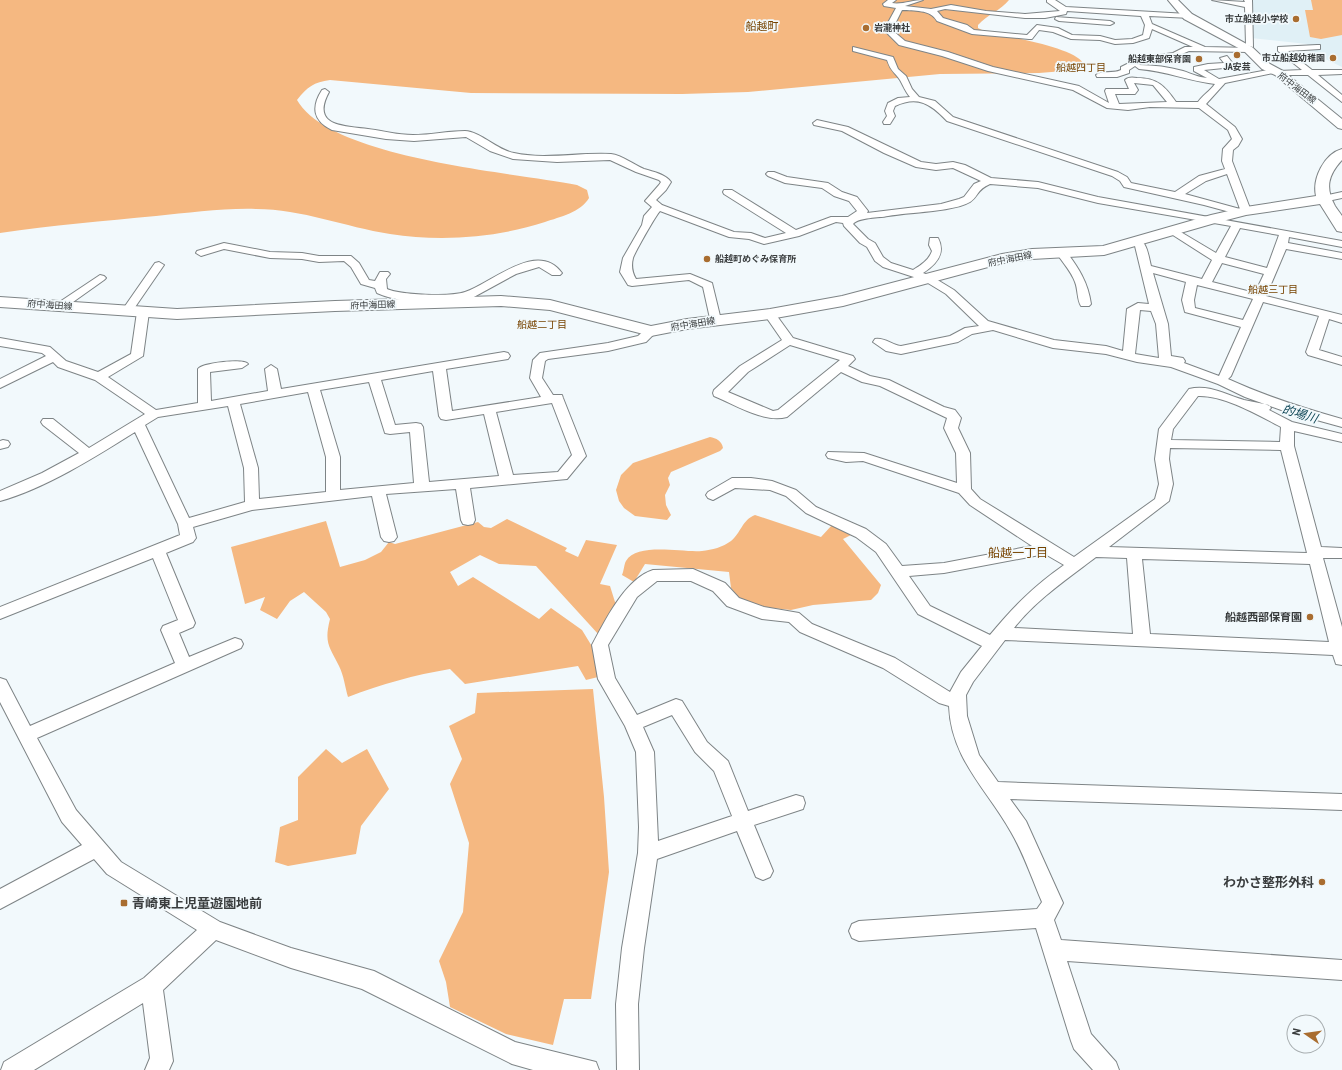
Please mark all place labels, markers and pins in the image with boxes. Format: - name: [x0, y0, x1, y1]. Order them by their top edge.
- place label: 市立船越小学校: [1225, 13, 1289, 24]
- marker: 市立船越小学校: [1291, 14, 1301, 24]
- place label: 岩瀧神社: [874, 22, 910, 33]
- marker: 岩瀧神社: [861, 23, 871, 33]
- marker: JA安芸: [1232, 50, 1242, 60]
- place label: 市立船越幼稚園: [1262, 52, 1325, 63]
- place label: 船越東部保育園: [1128, 53, 1191, 64]
- marker: 市立船越幼稚園: [1328, 53, 1338, 63]
- marker: 船越東部保育園: [1194, 54, 1204, 64]
- place label: JA安芸: [1223, 62, 1251, 72]
- place label: 船越町めぐみ保育所: [715, 253, 796, 264]
- marker: 船越町めぐみ保育所: [702, 254, 712, 264]
- place label: 船越西部保育園: [1225, 611, 1302, 624]
- marker: 船越西部保育園: [1305, 612, 1315, 622]
- place label: わかさ整形外科: [1223, 875, 1314, 890]
- marker: わかさ整形外科: [1317, 877, 1327, 887]
- place label: 青崎東上児童遊園地前: [132, 896, 262, 911]
- marker: 青崎東上児童遊園地前: [119, 898, 129, 908]

